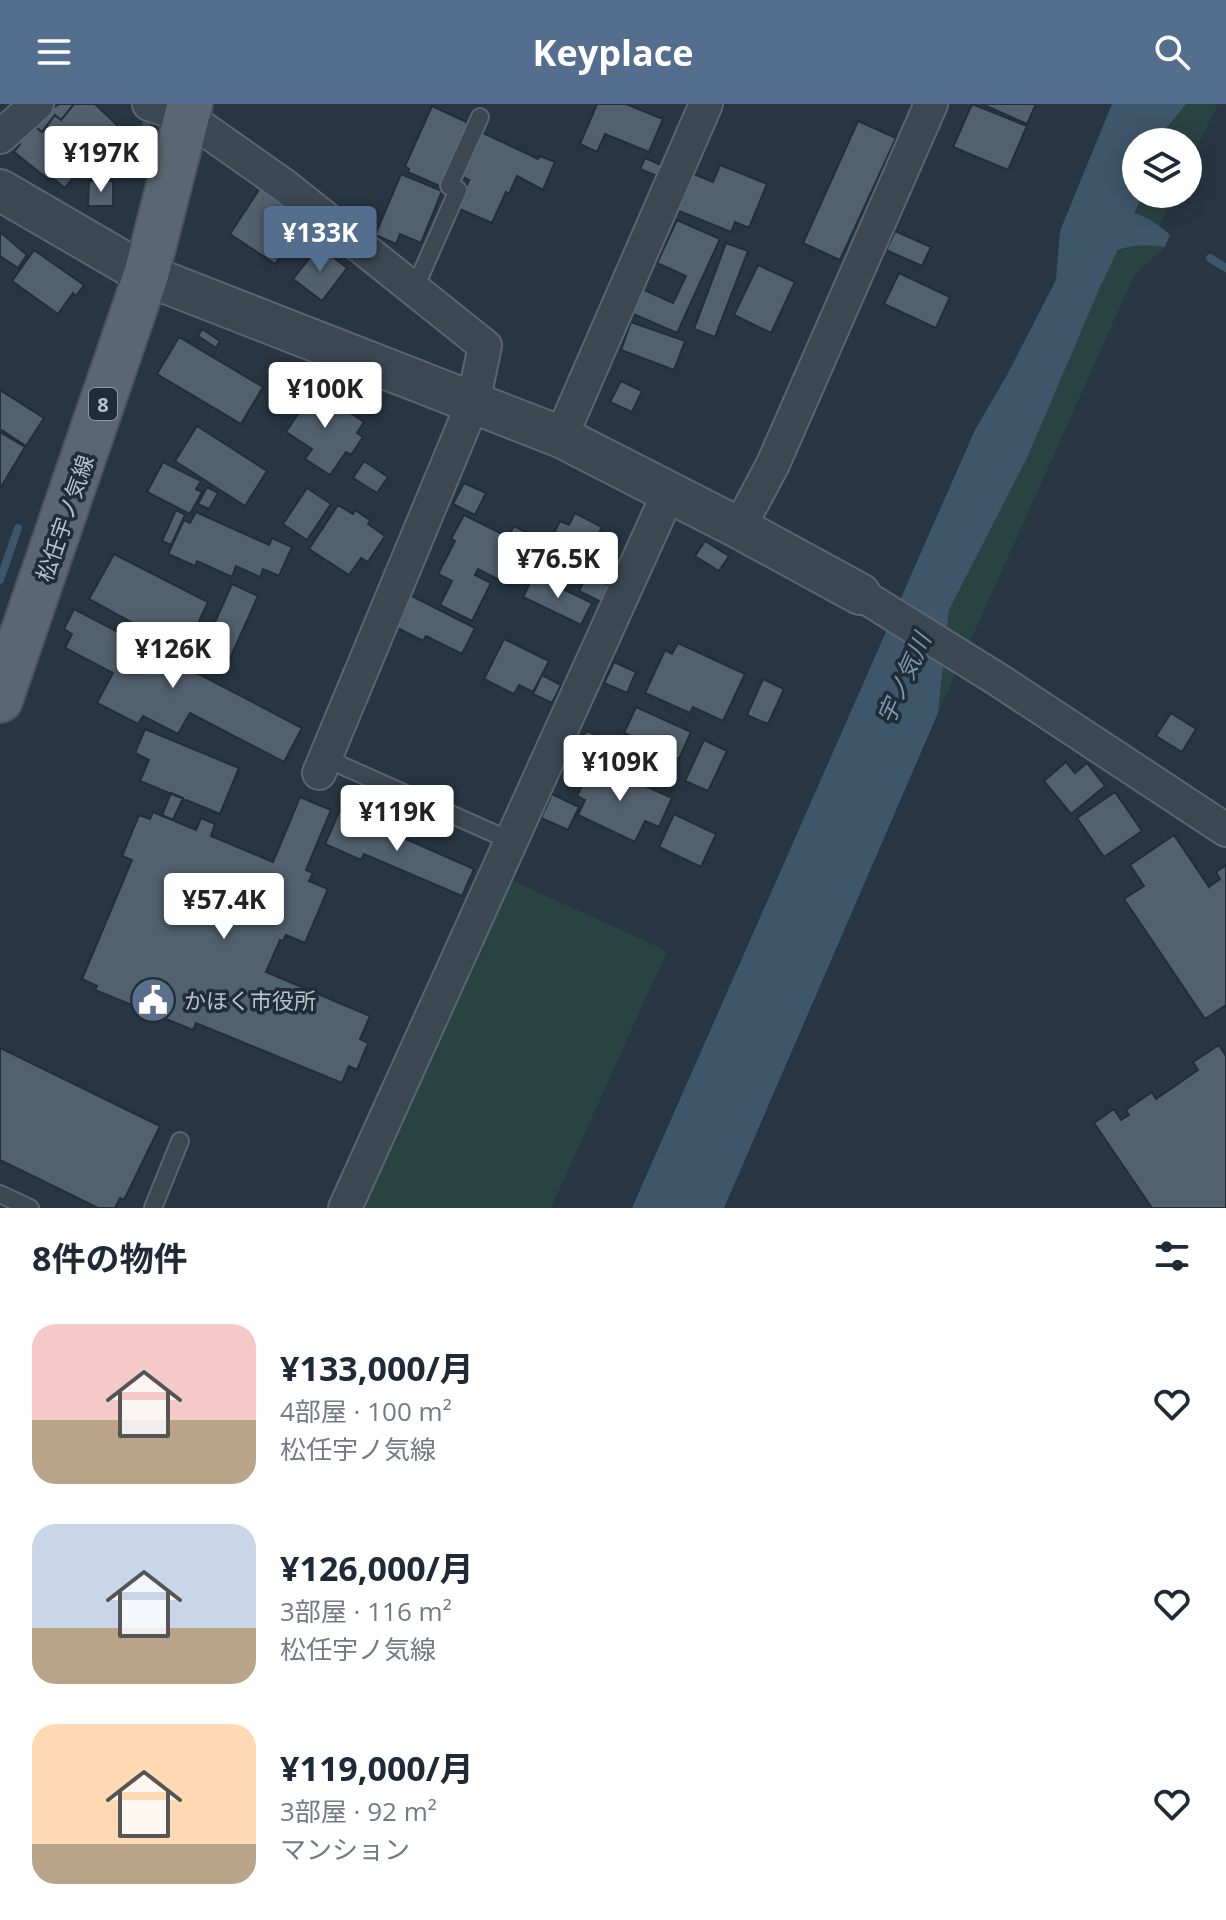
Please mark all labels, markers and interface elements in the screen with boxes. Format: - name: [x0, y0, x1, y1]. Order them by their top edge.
- text: Keyplace: [533, 28, 693, 77]
- icon: menu: [32, 30, 76, 74]
- icon: search: [1150, 30, 1194, 74]
- pin: ¥197K: [45, 126, 157, 194]
- map controls: [1122, 128, 1202, 208]
- button: layers: [1122, 128, 1202, 208]
- text: ¥197K: [63, 134, 139, 170]
- pin: ¥133K: [264, 206, 376, 274]
- text: ¥133K: [282, 214, 358, 250]
- pin: ¥100K: [269, 362, 381, 430]
- text: ¥100K: [287, 370, 363, 406]
- road number: 8: [89, 388, 117, 420]
- street label: 松任宇ノ気線: [28, 451, 100, 585]
- pin: ¥76.5K: [493, 532, 623, 600]
- text: ¥76.5K: [516, 540, 600, 576]
- pin: ¥126K: [117, 622, 229, 690]
- water label: 宇ノ気川: [868, 625, 939, 729]
- text: ¥126K: [135, 630, 211, 666]
- pin: ¥109K: [564, 735, 676, 803]
- text: ¥109K: [582, 743, 658, 779]
- pin: ¥119K: [341, 785, 453, 853]
- text: ¥119K: [359, 793, 435, 829]
- pin: ¥57.4K: [159, 873, 289, 941]
- text: ¥57.4K: [182, 881, 266, 917]
- public building icon: かほく市役所: [129, 976, 177, 1024]
- place label: かほく市役所: [184, 985, 316, 1015]
- icon: filters: [1150, 1234, 1194, 1278]
- text: 8件の物件: [32, 1235, 187, 1281]
- text: ¥133,000/月: [280, 1345, 474, 1391]
- icon: home: [96, 1356, 192, 1452]
- icon: heart: [1150, 1382, 1194, 1426]
- text: 4部屋 · 100 m²: [280, 1393, 452, 1429]
- text: 松任宇ノ気線: [280, 1431, 436, 1467]
- text: ¥126,000/月: [280, 1545, 474, 1591]
- icon: home: [96, 1556, 192, 1652]
- icon: heart: [1150, 1582, 1194, 1626]
- text: 3部屋 · 116 m²: [280, 1593, 452, 1629]
- text: 松任宇ノ気線: [280, 1631, 436, 1667]
- text: ¥119,000/月: [280, 1745, 474, 1791]
- icon: home: [96, 1756, 192, 1852]
- icon: heart: [1150, 1782, 1194, 1826]
- text: 3部屋 · 92 m²: [280, 1793, 437, 1829]
- text: マンション: [280, 1831, 410, 1867]

